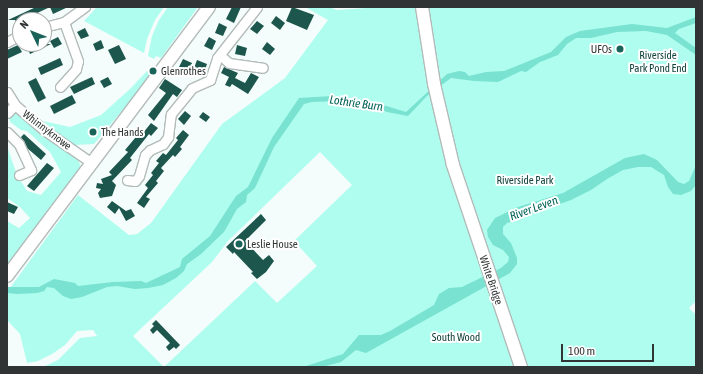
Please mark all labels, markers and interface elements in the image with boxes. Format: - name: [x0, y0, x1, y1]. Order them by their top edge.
- north arrow: [12, 12, 52, 52]
- text: N: [17, 18, 31, 31]
- place label: UFOs: [591, 42, 612, 56]
- marker: UFOs: [615, 44, 625, 54]
- park label: Riverside Park Pond End: [629, 49, 687, 75]
- place label: Glenrothes: [161, 64, 206, 78]
- marker: Glenrothes: [148, 66, 158, 76]
- water label: Lothrie Burn: [328, 93, 384, 115]
- street label: Whinnyknowe: [20, 107, 74, 153]
- place label: The Hands: [101, 125, 143, 139]
- marker: The Hands: [88, 127, 98, 137]
- park label: Riverside Park: [496, 173, 554, 187]
- water label: River Leven: [508, 194, 560, 224]
- place label: Leslie House: [247, 237, 298, 251]
- marker: Leslie House: [234, 239, 244, 249]
- street label: White Bridge: [476, 254, 506, 306]
- park label: South Wood: [432, 330, 480, 344]
- scale bar: [563, 336, 656, 362]
- text: 100 m: [568, 344, 595, 358]

